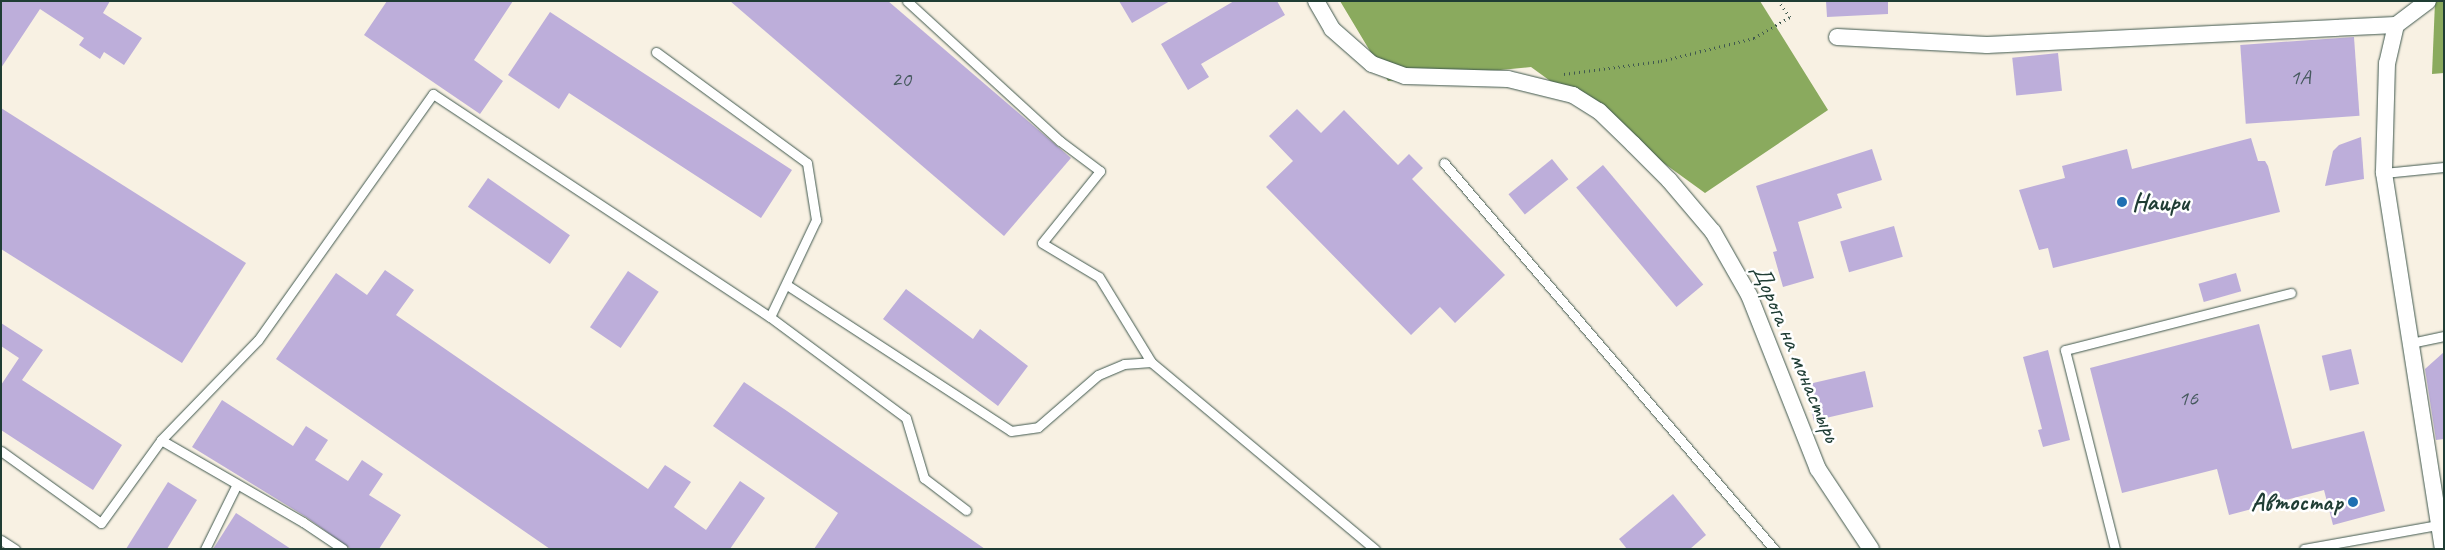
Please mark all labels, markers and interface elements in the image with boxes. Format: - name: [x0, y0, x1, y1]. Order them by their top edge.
- house number: 1А: [2290, 65, 2310, 91]
- house number: 20: [891, 67, 911, 93]
- place label: Наири: [2132, 187, 2189, 217]
- marker: Наири: [2116, 196, 2128, 208]
- street label: Дорога на монастырь: [1745, 260, 1847, 446]
- house number: 16: [2178, 386, 2198, 412]
- place label: Автостар: [2251, 487, 2343, 517]
- marker: Автостар: [2347, 496, 2359, 508]

